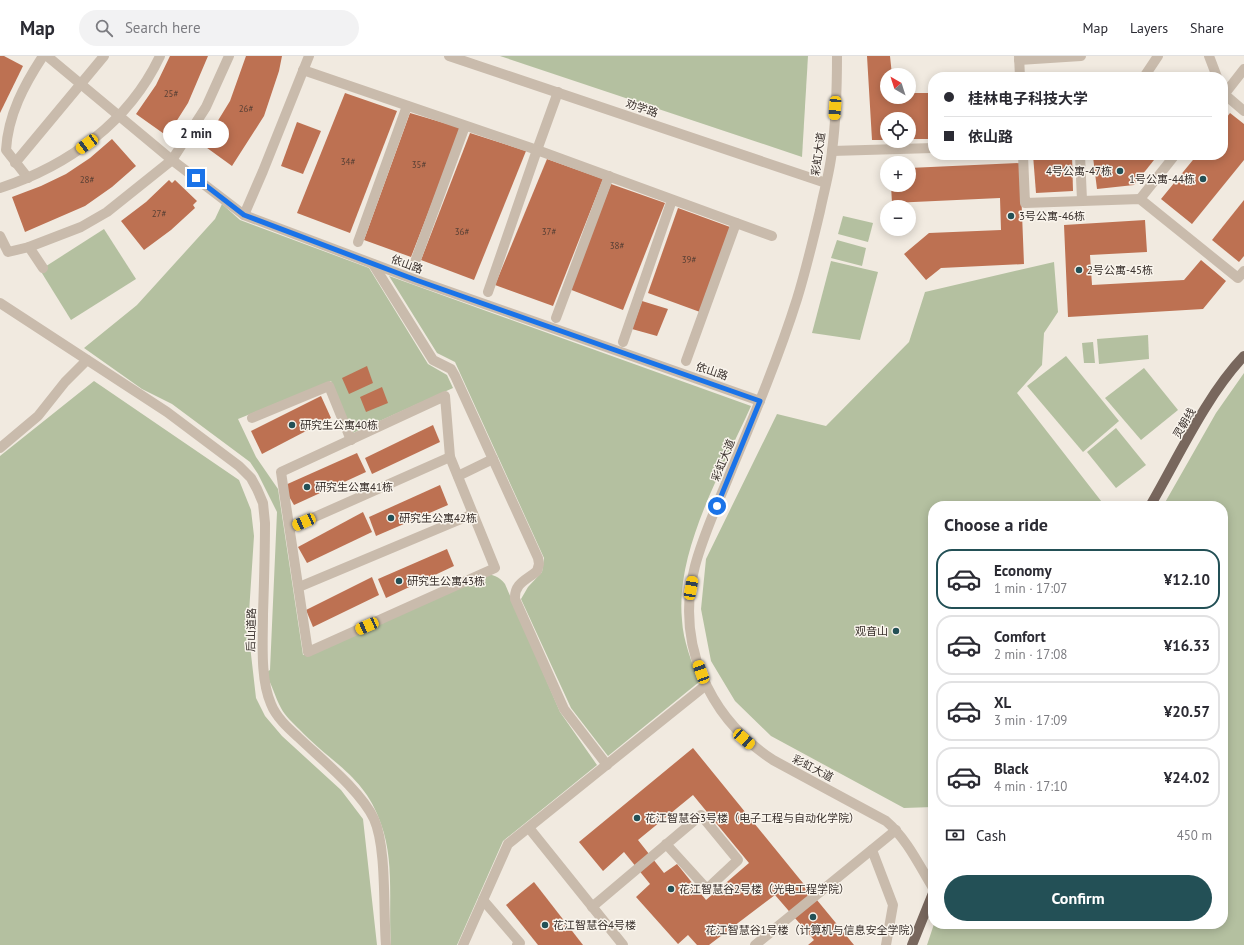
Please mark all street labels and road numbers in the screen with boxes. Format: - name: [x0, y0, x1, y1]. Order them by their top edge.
- street label: 劝学路: [624, 96, 660, 120]
- street label: 彩虹大道: [808, 131, 828, 177]
- street label: 依山路: [389, 252, 425, 276]
- street label: 依山路: [694, 359, 730, 383]
- street label: 灵朝线: [1170, 405, 1198, 441]
- street label: 彩虹大道: [708, 437, 738, 483]
- street label: 后山道路: [244, 608, 258, 652]
- street label: 彩虹大道: [790, 752, 836, 784]

